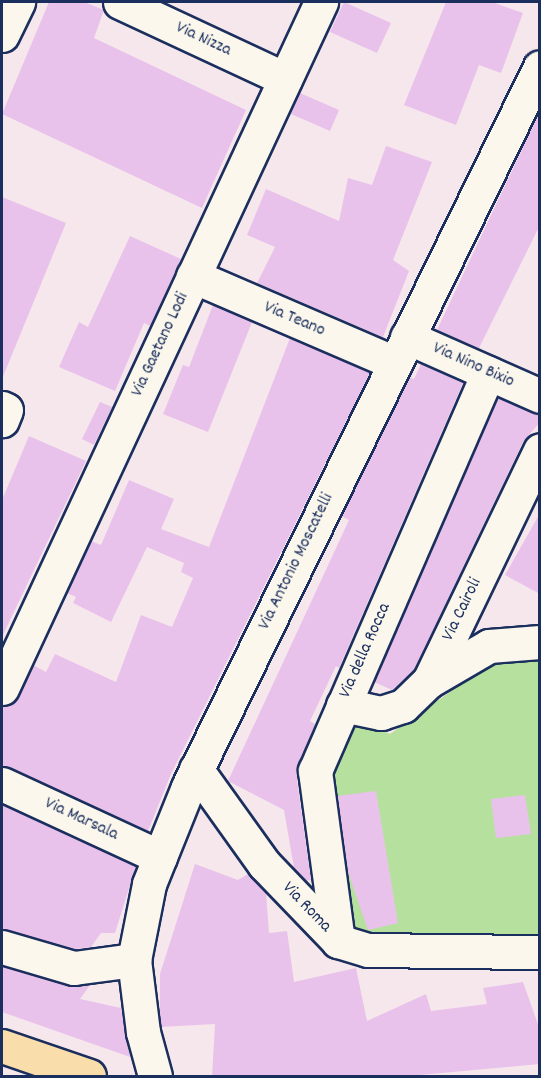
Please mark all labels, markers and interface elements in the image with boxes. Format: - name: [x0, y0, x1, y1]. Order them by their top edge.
- street label: Via Nizza: [172, 18, 234, 62]
- street label: Via Gaetano Lodi: [127, 289, 195, 401]
- street label: Via Teano: [260, 297, 328, 343]
- street label: Via Nino Bixio: [429, 338, 517, 394]
- street label: Via Antonio Moscatelli: [255, 490, 339, 634]
- street label: Via Cairoli: [439, 575, 487, 645]
- street label: Via della Rocca: [335, 600, 397, 702]
- street label: Via Marsala: [41, 794, 121, 846]
- street label: Via Roma: [277, 878, 335, 938]

